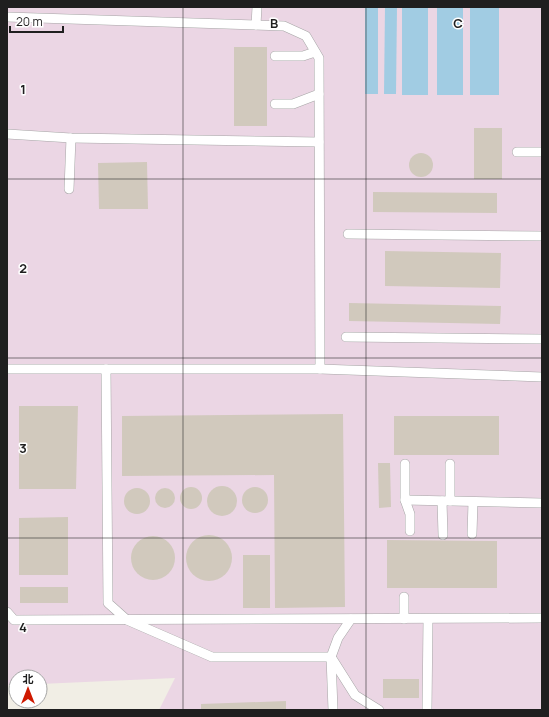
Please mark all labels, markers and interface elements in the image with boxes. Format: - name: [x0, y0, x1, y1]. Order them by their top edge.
- scale bar: [10, 8, 63, 34]
- text: 20 m: [16, 13, 43, 30]
- text: B: [270, 14, 278, 32]
- text: C: [453, 14, 463, 32]
- text: 1: [20, 80, 26, 98]
- text: 2: [19, 259, 27, 277]
- text: 3: [19, 439, 27, 457]
- text: 4: [19, 618, 27, 636]
- north arrow: [8, 669, 48, 709]
- text: 北: [23, 671, 34, 686]

